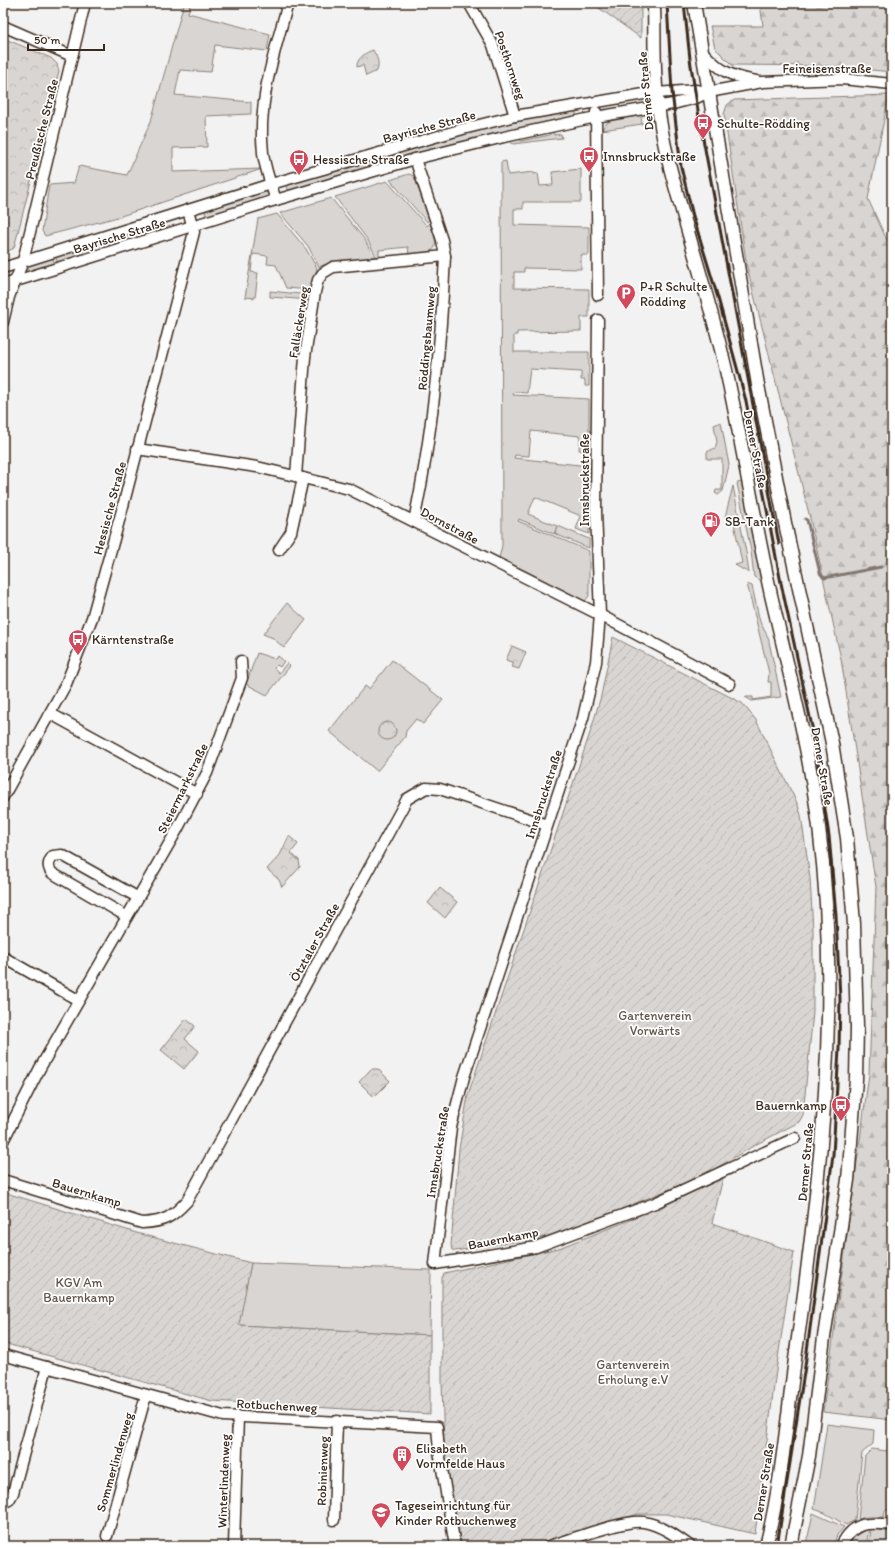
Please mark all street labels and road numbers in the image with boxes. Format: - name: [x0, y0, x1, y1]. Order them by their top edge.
- street label: Posthornweg: [492, 29, 529, 102]
- street label: Derner Straße: [635, 51, 656, 131]
- street label: Feineisenstraße: [783, 61, 871, 76]
- street label: Preußische Straße: [22, 77, 61, 181]
- street label: Bayrische Straße: [381, 107, 477, 146]
- street label: Bayrische Straße: [71, 214, 167, 257]
- street label: Falläckerweg: [285, 285, 312, 359]
- street label: Röddingsbaumweg: [414, 285, 439, 391]
- street label: Derner Straße: [741, 409, 770, 489]
- street label: Innsbruckstraße: [577, 433, 592, 527]
- street label: Hessische Straße: [90, 460, 129, 557]
- street label: Dornstraße: [418, 504, 481, 547]
- street label: Derner Straße: [808, 726, 837, 806]
- street label: Steiermarkstraße: [154, 741, 211, 836]
- street label: Innsbruckstraße: [522, 748, 565, 841]
- street label: Ötztaler Straße: [287, 900, 342, 984]
- street label: Innsbruckstraße: [423, 1105, 452, 1199]
- street label: Derner Straße: [795, 1122, 816, 1202]
- street label: Bauernkamp: [50, 1175, 123, 1210]
- street label: Bauernkamp: [467, 1224, 540, 1253]
- street label: Rotbuchenweg: [236, 1396, 318, 1415]
- street label: Sommerlindenweg: [93, 1410, 136, 1514]
- street label: Winterlindenweg: [214, 1433, 233, 1528]
- street label: Robinienweg: [314, 1435, 331, 1506]
- street label: Derner Straße: [750, 1442, 777, 1522]

